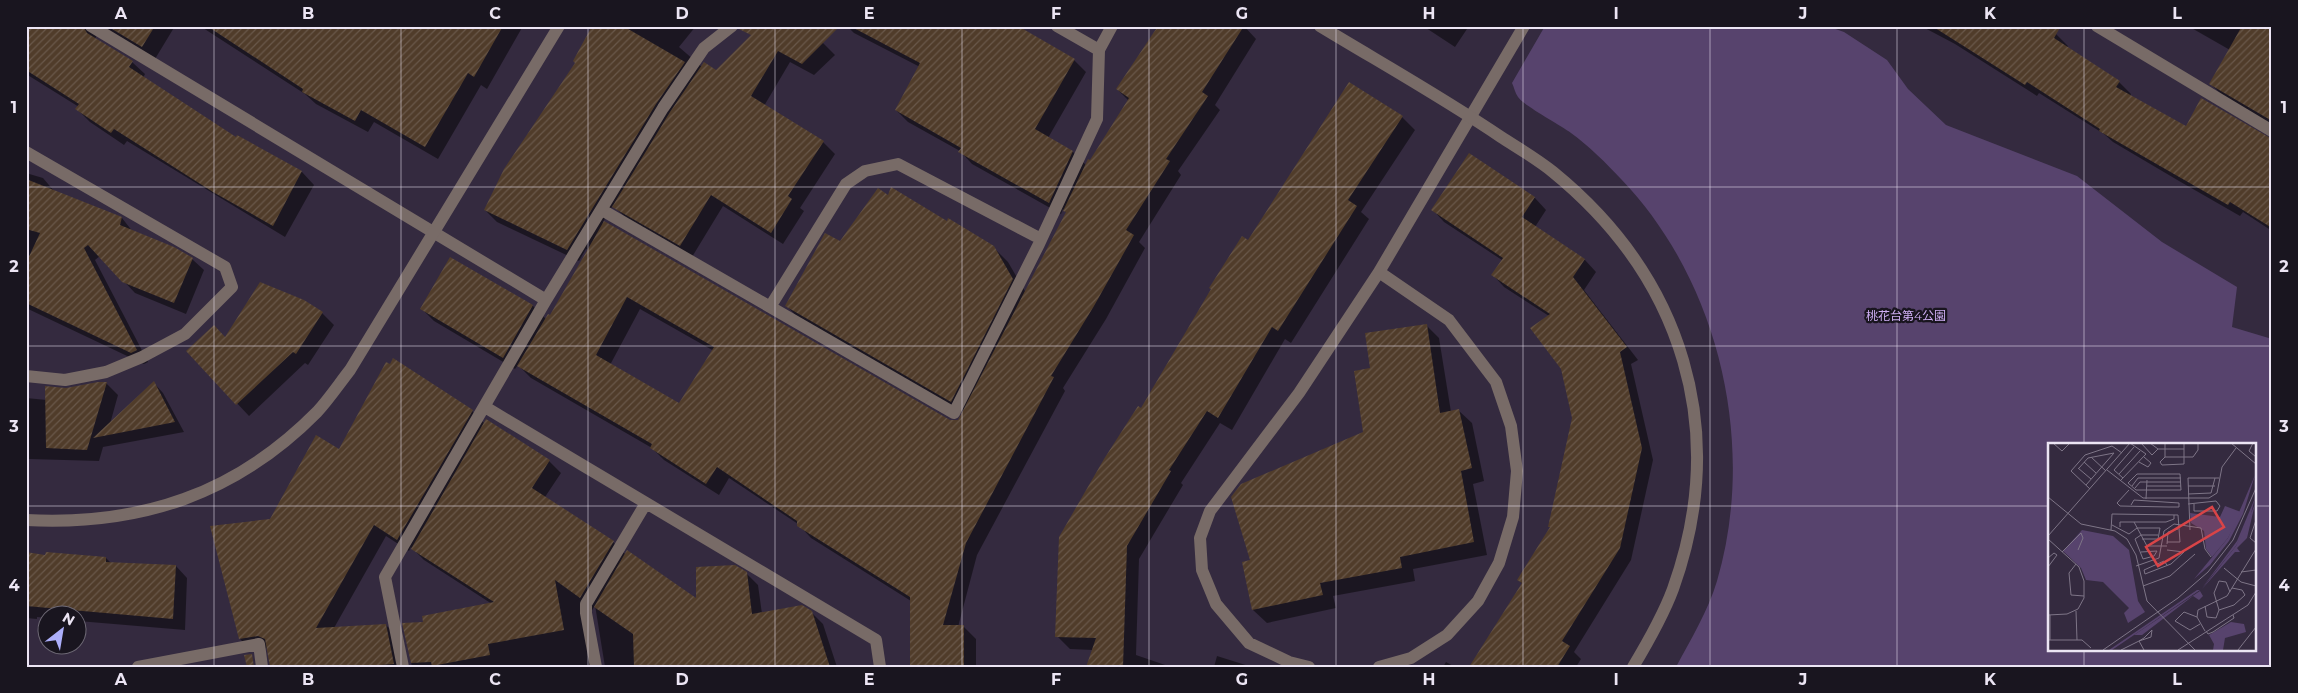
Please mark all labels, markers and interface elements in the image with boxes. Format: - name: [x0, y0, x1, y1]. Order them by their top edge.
- text: A: [114, 4, 128, 23]
- text: B: [302, 4, 314, 23]
- text: C: [489, 4, 501, 23]
- text: D: [675, 4, 689, 23]
- text: E: [864, 4, 874, 23]
- text: F: [1051, 4, 1061, 23]
- text: G: [1236, 4, 1248, 23]
- text: H: [1423, 4, 1435, 23]
- text: I: [1613, 4, 1619, 23]
- text: J: [1798, 4, 1807, 23]
- text: K: [1984, 4, 1997, 23]
- text: L: [2172, 4, 2182, 23]
- text: 1: [11, 98, 17, 117]
- text: 1: [2281, 98, 2287, 117]
- text: 2: [9, 257, 19, 276]
- text: 2: [2279, 257, 2289, 276]
- park label: 桃花台第4公園: [1866, 308, 1946, 323]
- text: 3: [8, 417, 19, 436]
- text: 3: [2278, 417, 2289, 436]
- inset map: [2048, 443, 2256, 650]
- text: 4: [8, 576, 20, 595]
- text: 4: [2278, 576, 2290, 595]
- north arrow: [38, 606, 88, 656]
- text: N: [59, 608, 78, 629]
- text: A: [114, 670, 128, 689]
- text: B: [302, 670, 314, 689]
- text: C: [489, 670, 501, 689]
- text: D: [675, 670, 689, 689]
- text: E: [864, 670, 874, 689]
- text: F: [1051, 670, 1061, 689]
- text: G: [1236, 670, 1248, 689]
- text: H: [1423, 670, 1435, 689]
- text: I: [1613, 670, 1619, 689]
- text: J: [1798, 670, 1807, 689]
- text: K: [1984, 670, 1997, 689]
- text: L: [2172, 670, 2182, 689]

